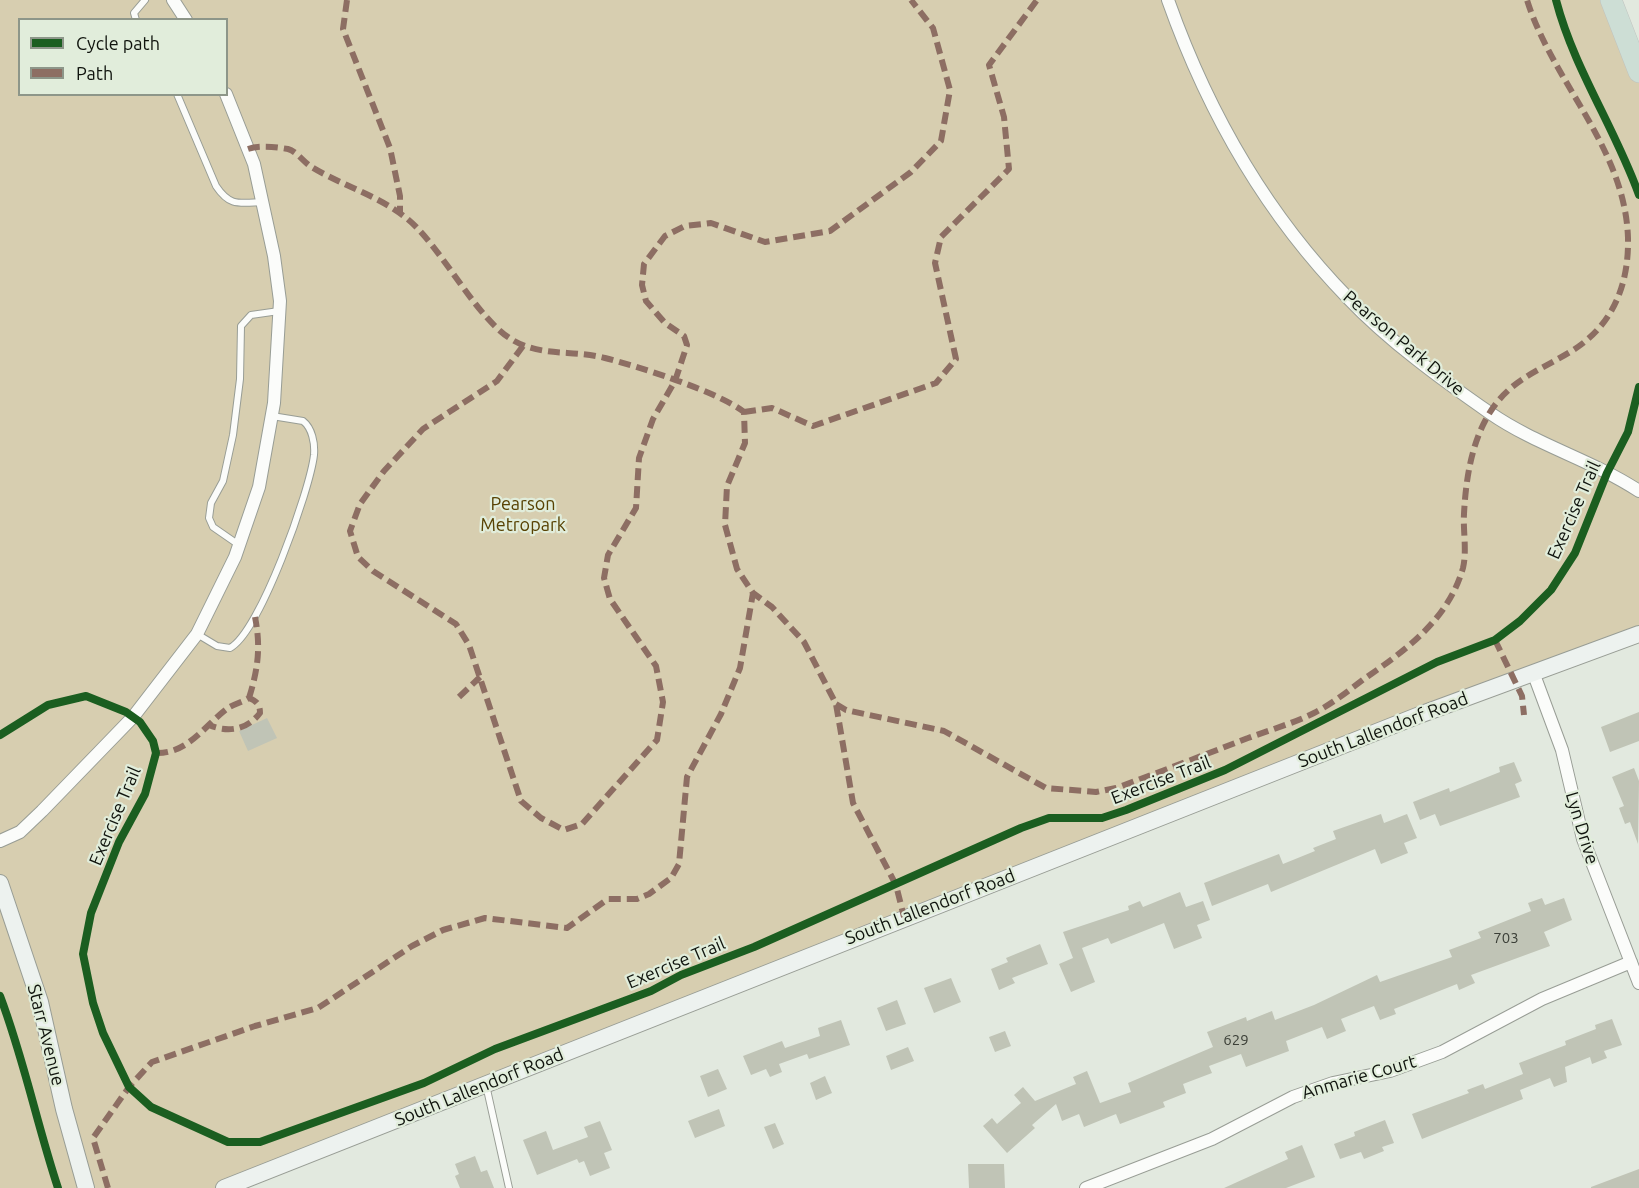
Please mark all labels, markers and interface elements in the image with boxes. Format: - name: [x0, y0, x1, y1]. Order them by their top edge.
- legend: [18, 18, 228, 96]
- text: Cycle path: [76, 33, 160, 53]
- text: Path: [76, 63, 113, 83]
- street label: Pearson Park Drive: [1339, 286, 1469, 400]
- street label: Exercise Trail: [1543, 458, 1605, 562]
- park label: Pearson Metropark: [480, 493, 566, 536]
- street label: South Lallendorf Road: [1295, 688, 1471, 772]
- street label: Exercise Trail: [1108, 751, 1214, 809]
- street label: Exercise Trail: [85, 763, 145, 869]
- street label: Lyn Drive: [1561, 789, 1603, 867]
- street label: South Lallendorf Road: [842, 865, 1018, 949]
- house number: 703: [1493, 929, 1519, 947]
- street label: Exercise Trail: [623, 933, 729, 993]
- street label: Starr Avenue: [23, 982, 69, 1088]
- house number: 629: [1223, 1031, 1249, 1049]
- street label: South Lallendorf Road: [391, 1043, 567, 1131]
- street label: Anmarie Court: [1299, 1050, 1419, 1104]

